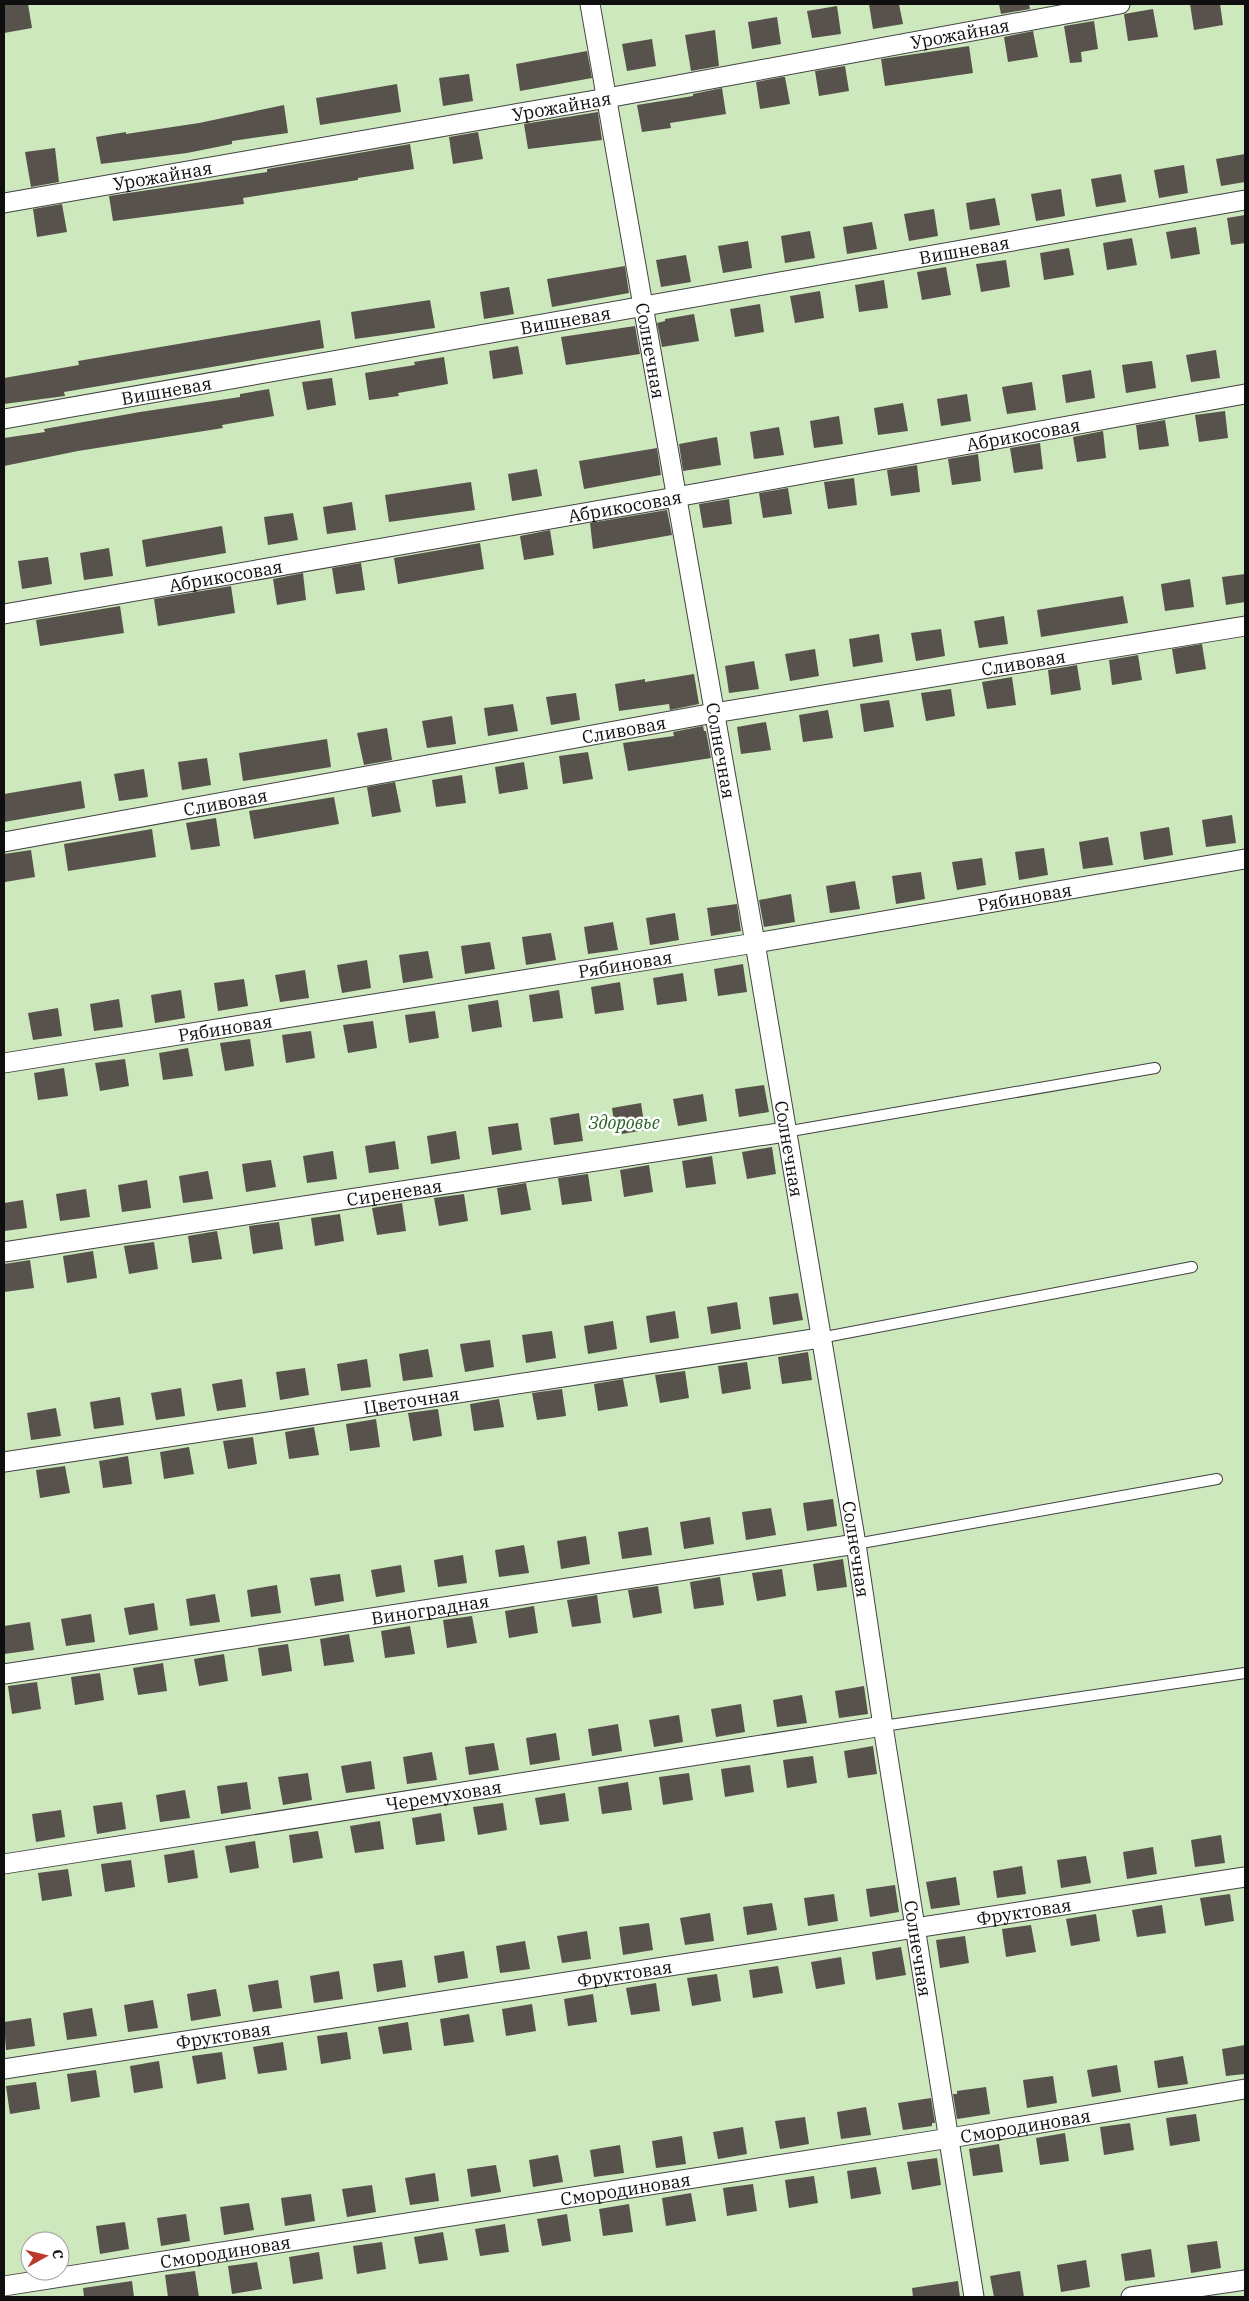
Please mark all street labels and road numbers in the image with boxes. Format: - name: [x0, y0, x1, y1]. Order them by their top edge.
- street label: Урожайная: [909, 13, 1011, 54]
- street label: Урожайная: [510, 86, 613, 126]
- street label: Урожайная: [111, 155, 214, 195]
- street label: Вишневая: [917, 230, 1011, 269]
- street label: Вишневая: [518, 301, 612, 339]
- street label: Солнечная: [631, 301, 671, 401]
- street label: Вишневая: [119, 371, 214, 410]
- street label: Абрикосовая: [965, 413, 1082, 456]
- street label: Абрикосовая: [566, 485, 683, 527]
- street label: Абрикосовая: [167, 554, 284, 597]
- street label: Сливовая: [979, 644, 1067, 681]
- street label: Солнечная: [701, 701, 741, 800]
- street label: Сливовая: [580, 710, 668, 748]
- street label: Сливовая: [181, 783, 269, 821]
- street label: Рябиновая: [976, 877, 1073, 916]
- street label: Рябиновая: [576, 945, 674, 983]
- street label: Рябиновая: [176, 1009, 274, 1047]
- street label: Солнечная: [770, 1099, 809, 1199]
- street label: Сиреневая: [345, 1173, 444, 1211]
- street label: Цветочная: [362, 1381, 461, 1419]
- street label: Солнечная: [837, 1499, 875, 1599]
- street label: Виноградная: [369, 1589, 491, 1629]
- street label: Черемуховая: [384, 1775, 503, 1815]
- street label: Фруктовая: [975, 1893, 1073, 1930]
- street label: Солнечная: [899, 1899, 937, 1998]
- street label: Фруктовая: [575, 1954, 674, 1992]
- street label: Фруктовая: [174, 2016, 273, 2054]
- street label: Смородиновая: [959, 2103, 1092, 2148]
- street label: Смородиновая: [559, 2167, 692, 2210]
- street label: Смородиновая: [158, 2230, 292, 2273]

